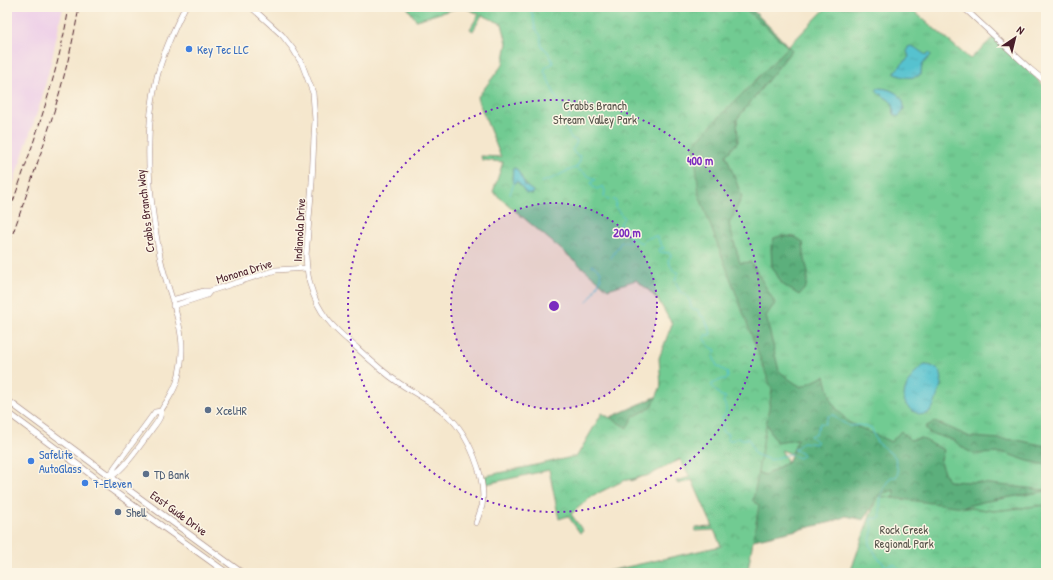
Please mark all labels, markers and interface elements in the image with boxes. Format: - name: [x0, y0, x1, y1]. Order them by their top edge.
- north arrow: [995, 18, 1035, 58]
- text: N: [1014, 22, 1027, 37]
- place label: Key Tec LLC: [197, 41, 250, 58]
- marker: Key Tec LLC: [184, 44, 194, 54]
- park label: Crabbs Branch Stream Valley Park: [553, 97, 637, 128]
- text: 400 m: [687, 152, 713, 169]
- street label: Crabbs Branch Way: [131, 168, 159, 254]
- street label: Indianola Drive: [289, 197, 309, 262]
- text: 200 m: [613, 224, 641, 241]
- street label: Monona Drive: [214, 254, 274, 288]
- centre of rings: [547, 299, 561, 313]
- place label: XcelHR: [216, 402, 247, 419]
- marker: XcelHR: [203, 405, 213, 415]
- place label: Safelite AutoGlass: [39, 446, 82, 477]
- marker: Safelite AutoGlass: [26, 456, 36, 466]
- place label: TD Bank: [154, 466, 189, 483]
- marker: TD Bank: [141, 469, 151, 479]
- place label: 7-Eleven: [93, 475, 132, 492]
- marker: 7-Eleven: [80, 478, 90, 488]
- street label: East Gude Drive: [147, 486, 211, 540]
- place label: Shell: [126, 504, 147, 521]
- marker: Shell: [113, 507, 123, 517]
- park label: Rock Creek Regional Park: [874, 521, 934, 552]

